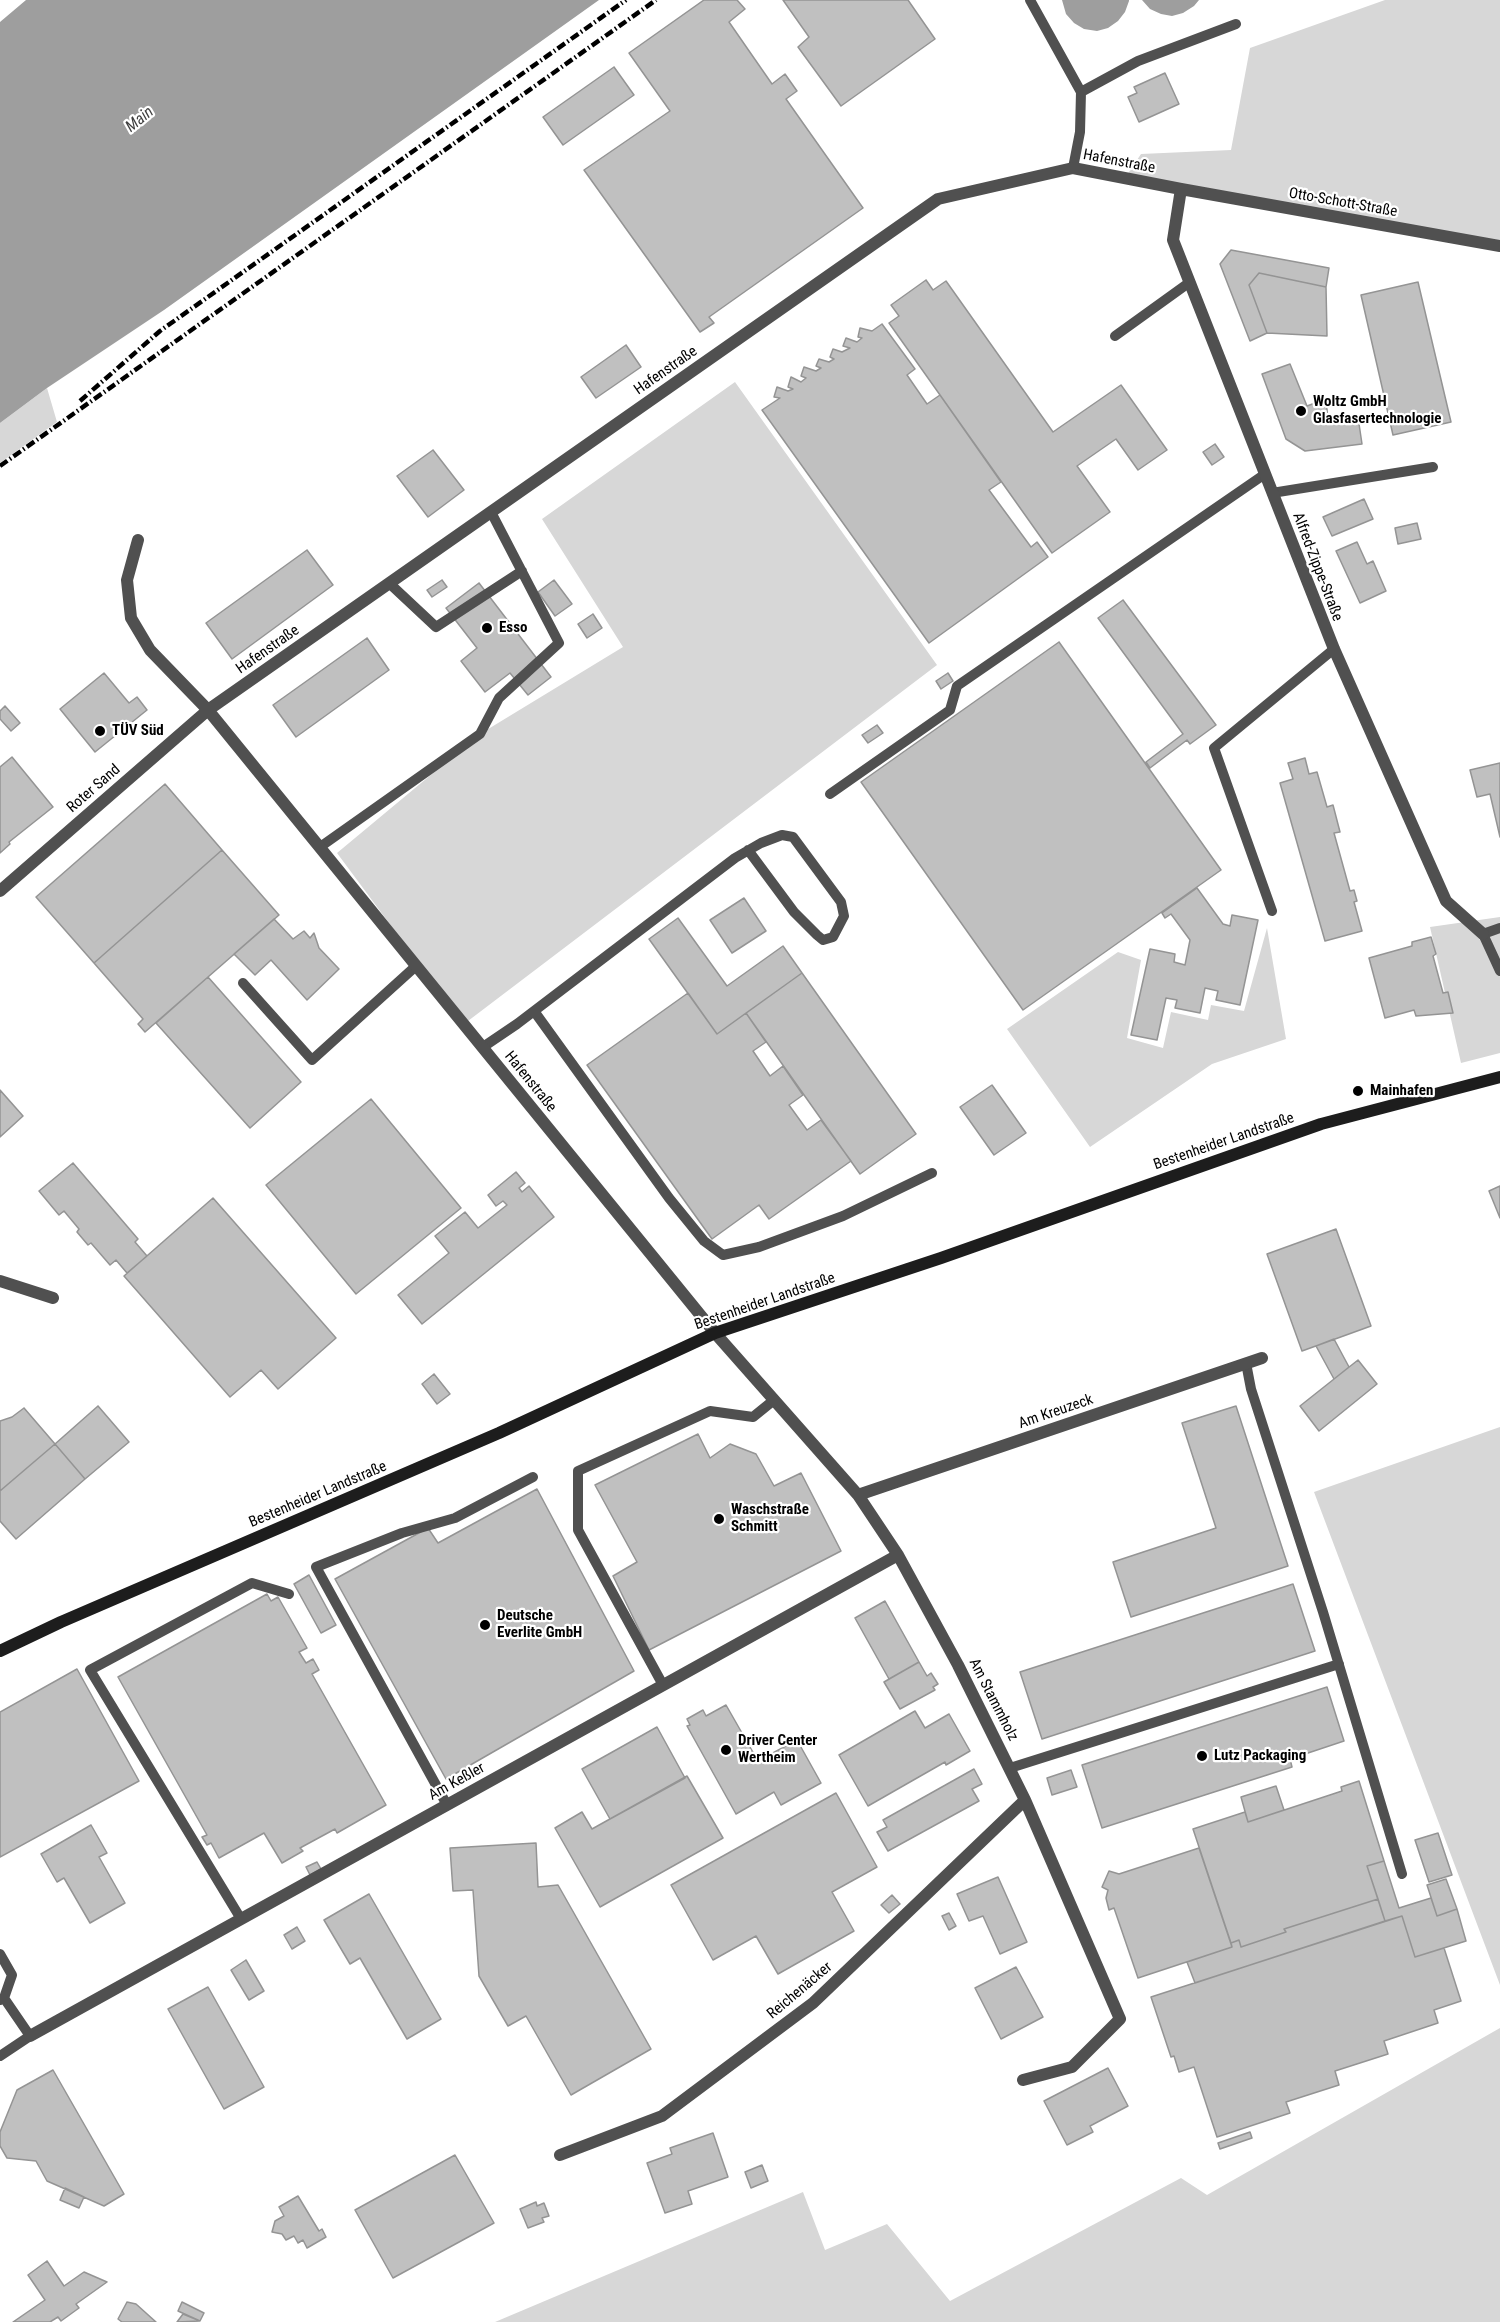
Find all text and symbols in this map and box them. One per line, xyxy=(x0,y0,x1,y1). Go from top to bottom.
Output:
water label: Main xyxy=(122,103,158,137)
street label: Hafenstraße xyxy=(1081,146,1157,178)
street label: Otto-Schott-Straße xyxy=(1287,185,1399,221)
street label: Hafenstraße xyxy=(631,343,701,399)
place label: Woltz GmbH Glasfasertechnologie xyxy=(1313,393,1441,428)
marker: Woltz GmbH Glasfasertechnologie xyxy=(1294,404,1308,418)
street label: Alfred-Zippe-Straße xyxy=(1288,510,1346,624)
place label: Esso xyxy=(499,619,527,637)
marker: Esso xyxy=(480,621,494,635)
street label: Hafenstraße xyxy=(233,622,303,678)
place label: TÜV Süd xyxy=(112,722,164,740)
marker: TÜV Süd xyxy=(93,724,107,738)
street label: Roter Sand xyxy=(64,761,124,817)
street label: Hafenstraße xyxy=(500,1048,560,1116)
place label: Mainhafen xyxy=(1370,1082,1433,1100)
marker: Mainhafen xyxy=(1351,1084,1365,1098)
street label: Bestenheider Landstraße xyxy=(1151,1109,1297,1175)
street label: Bestenheider Landstraße xyxy=(692,1269,838,1335)
street label: Am Kreuzeck xyxy=(1016,1391,1096,1433)
street label: Bestenheider Landstraße xyxy=(247,1458,389,1532)
place label: Waschstraße Schmitt xyxy=(731,1501,809,1536)
marker: Waschstraße Schmitt xyxy=(712,1512,726,1526)
place label: Deutsche Everlite GmbH xyxy=(497,1607,582,1642)
marker: Deutsche Everlite GmbH xyxy=(478,1618,492,1632)
street label: Am Stammholz xyxy=(965,1656,1021,1744)
place label: Driver Center Wertheim xyxy=(738,1732,817,1767)
marker: Driver Center Wertheim xyxy=(719,1743,733,1757)
place label: Lutz Packaging xyxy=(1214,1747,1306,1765)
marker: Lutz Packaging xyxy=(1195,1749,1209,1763)
street label: Am Keßler xyxy=(426,1759,488,1805)
street label: Reichenäcker xyxy=(764,1959,836,2023)

